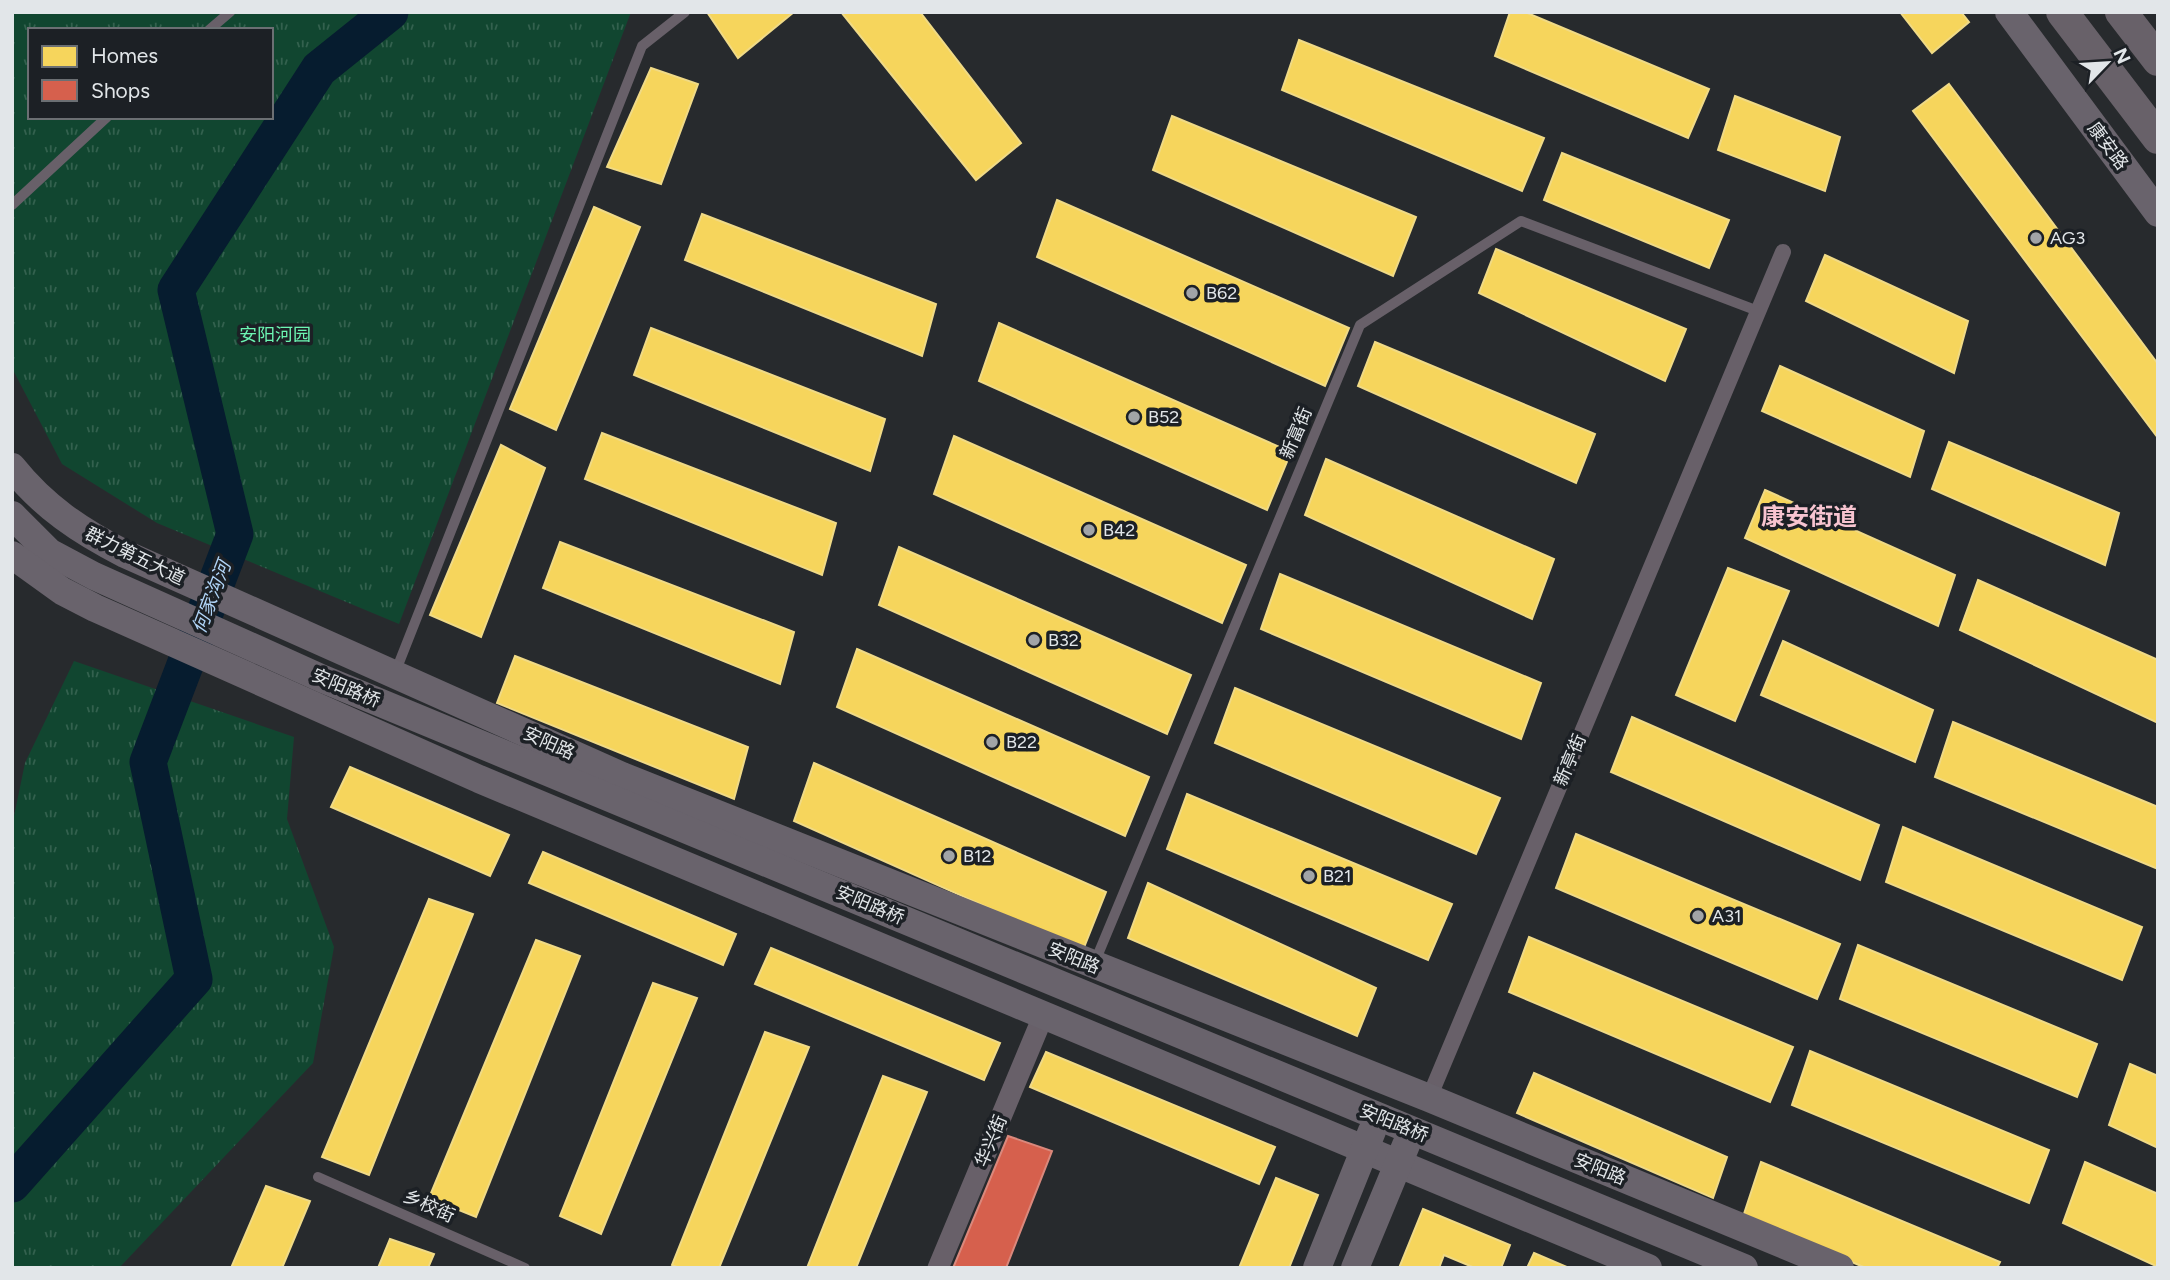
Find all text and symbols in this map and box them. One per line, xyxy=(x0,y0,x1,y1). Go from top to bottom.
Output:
legend xyxy=(28,28,273,119)
north arrow xyxy=(2072,28,2142,98)
text: Homes xyxy=(91,43,158,68)
text: N xyxy=(2108,45,2135,68)
text: Shops xyxy=(91,78,150,103)
street label: 康安路 xyxy=(2083,118,2133,174)
place label: AG3 xyxy=(2050,227,2085,249)
marker: AG3 xyxy=(2028,230,2044,246)
place label: B62 xyxy=(1206,282,1237,304)
marker: B62 xyxy=(1184,285,1200,301)
park label: 安阳河园 xyxy=(239,324,311,346)
street label: 新富街 xyxy=(1275,404,1317,462)
place label: B52 xyxy=(1148,406,1179,428)
marker: B52 xyxy=(1126,409,1142,425)
district label: 康安街道 xyxy=(1761,502,1857,531)
place label: B42 xyxy=(1103,519,1135,541)
street label: 群力第五大道 xyxy=(82,522,188,590)
marker: B42 xyxy=(1081,522,1097,538)
water label: 何家沟河 xyxy=(187,554,237,637)
place label: B32 xyxy=(1048,629,1079,651)
marker: B32 xyxy=(1026,632,1042,648)
street label: 安阳路桥 xyxy=(309,664,383,712)
street label: 安阳路 xyxy=(520,722,578,764)
place label: B22 xyxy=(1006,731,1037,753)
street label: 新亭街 xyxy=(1549,731,1591,789)
marker: B22 xyxy=(984,734,1000,750)
place label: B12 xyxy=(963,845,992,867)
marker: B12 xyxy=(941,848,957,864)
place label: B21 xyxy=(1323,865,1352,887)
marker: B21 xyxy=(1301,868,1317,884)
street label: 安阳路桥 xyxy=(833,881,907,929)
place label: A31 xyxy=(1712,905,1741,927)
marker: A31 xyxy=(1690,908,1706,924)
street label: 安阳路 xyxy=(1045,938,1103,978)
street label: 安阳路桥 xyxy=(1357,1099,1431,1147)
street label: 华兴街 xyxy=(970,1112,1012,1170)
street label: 安阳路 xyxy=(1571,1149,1629,1189)
street label: 乡校街 xyxy=(400,1185,458,1227)

